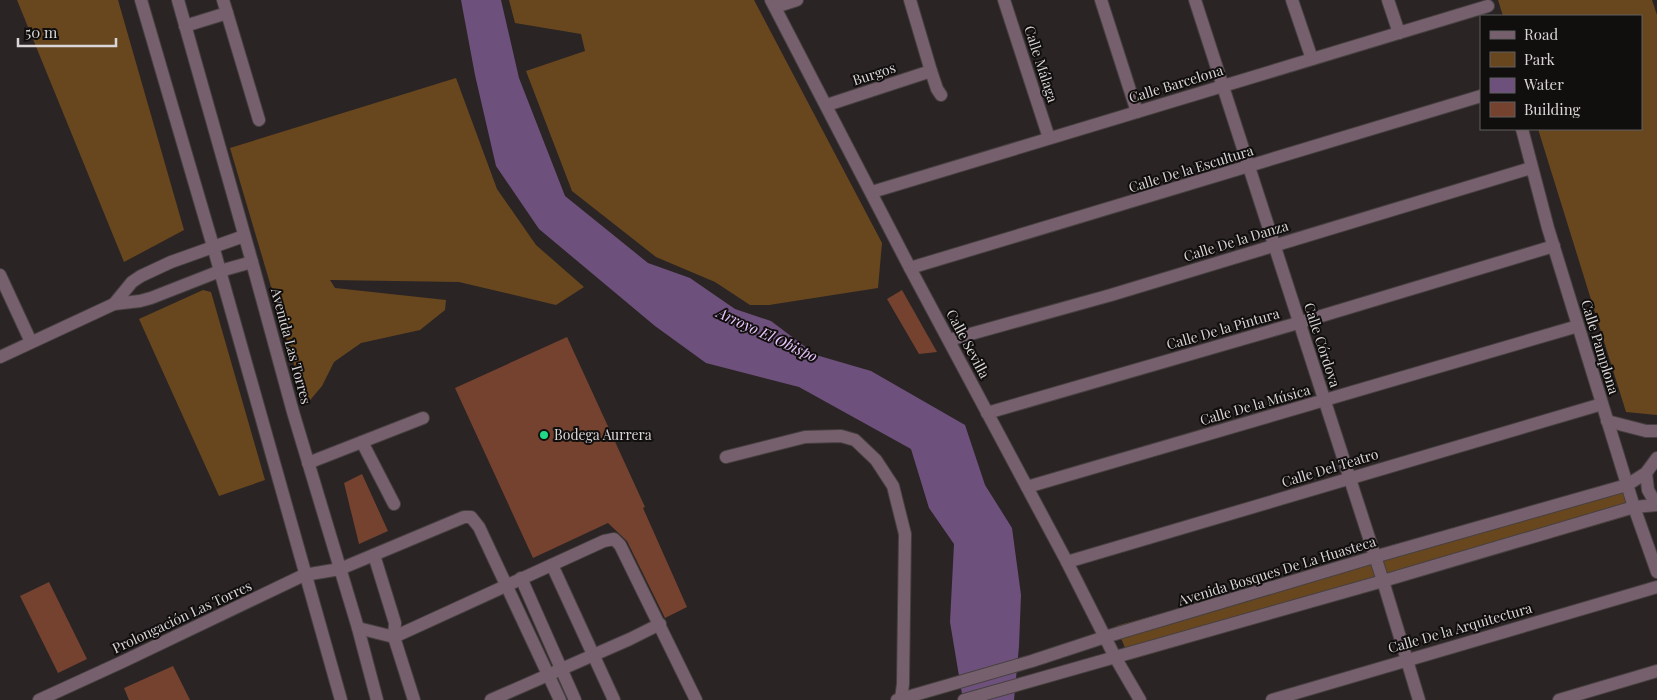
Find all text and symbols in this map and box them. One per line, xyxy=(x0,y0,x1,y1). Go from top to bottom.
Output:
scale bar xyxy=(18,15,115,47)
legend xyxy=(1480,15,1642,130)
text: 50 m xyxy=(25,22,58,42)
street label: Calle Málaga xyxy=(1020,23,1063,105)
text: Road xyxy=(1524,24,1558,44)
text: Park xyxy=(1524,49,1556,69)
street label: Burgos xyxy=(850,58,898,89)
street label: Calle Barcelona xyxy=(1126,60,1225,107)
text: Water xyxy=(1523,74,1564,94)
text: Building xyxy=(1524,99,1581,119)
street label: Calle De la Escultura xyxy=(1126,140,1256,197)
street label: Calle De la Danza xyxy=(1181,216,1291,265)
street label: Avenida Las Torres xyxy=(267,285,316,406)
street label: Calle Pamplona xyxy=(1577,297,1624,396)
street label: Calle Córdova xyxy=(1300,300,1345,390)
water label: Arroyo El Obispo xyxy=(712,301,821,366)
street label: Calle De la Pintura xyxy=(1164,303,1282,354)
street label: Calle Sevilla xyxy=(942,306,995,382)
street label: Calle De la Música xyxy=(1197,380,1312,429)
place label: Bodega Aurrera xyxy=(554,425,652,444)
marker: Bodega Aurrera xyxy=(538,429,550,441)
street label: Calle Del Teatro xyxy=(1279,444,1381,491)
street label: Avenida Bosques De La Huasteca xyxy=(1175,531,1378,610)
street label: Prolongación Las Torres xyxy=(109,576,255,657)
street label: Calle De la Arquitectura xyxy=(1386,598,1534,657)

